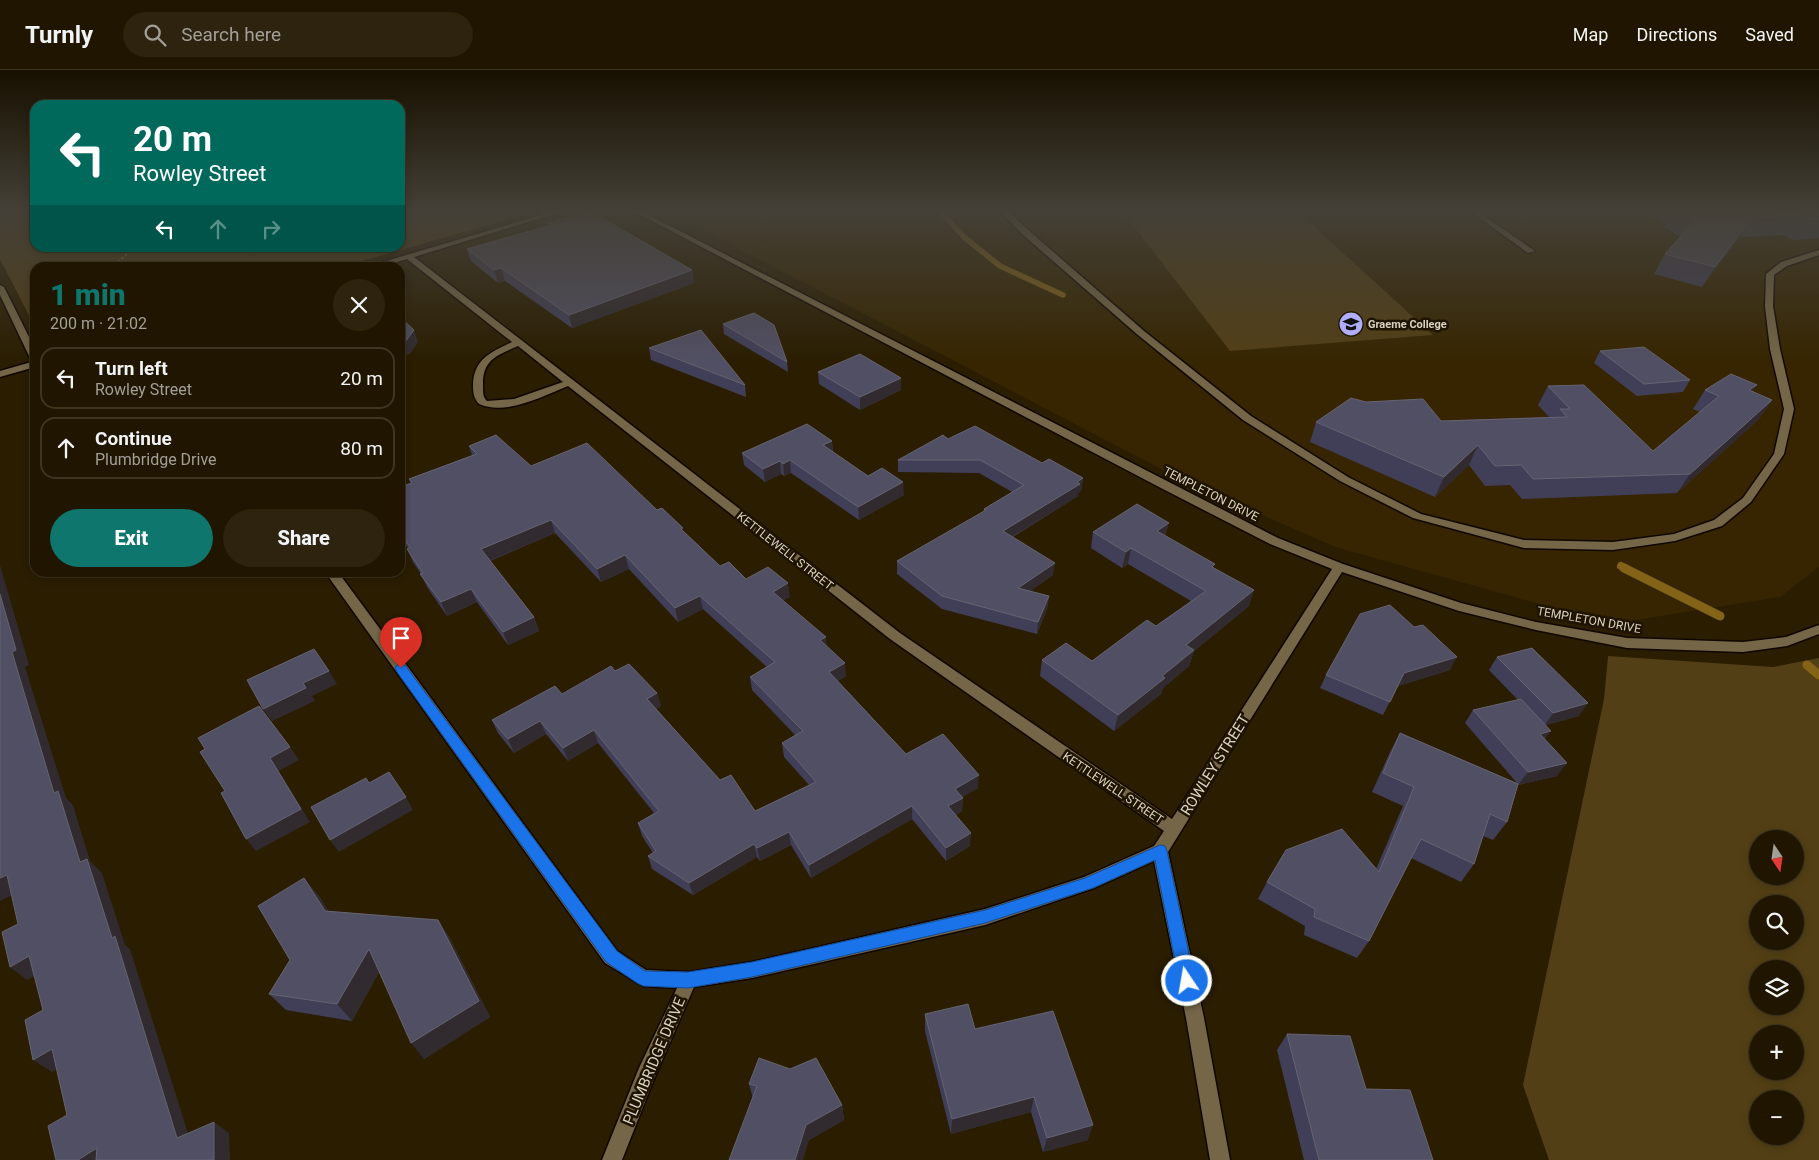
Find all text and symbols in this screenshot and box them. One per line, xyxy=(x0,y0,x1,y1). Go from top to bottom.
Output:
search box xyxy=(123,12,473,57)
text: Turnly xyxy=(25,21,93,49)
icon: search xyxy=(141,21,169,49)
text: Search here xyxy=(181,23,281,46)
text: Map xyxy=(1573,24,1608,45)
text: Directions xyxy=(1636,24,1717,45)
text: Saved xyxy=(1745,24,1794,45)
text: 20 m xyxy=(133,119,212,160)
icon: left xyxy=(50,120,115,185)
text: Rowley Street xyxy=(133,161,266,186)
icon: left xyxy=(151,215,179,243)
icon: ahead xyxy=(204,215,232,243)
icon: right xyxy=(257,215,285,243)
text: 1 min xyxy=(50,277,126,312)
button: close xyxy=(333,279,385,331)
school or university icon: Graeme College xyxy=(1338,311,1364,337)
text: 200 m · 21:02 xyxy=(50,314,147,333)
place label: Graeme College xyxy=(1368,318,1447,331)
text: Turn left xyxy=(95,357,168,380)
icon: left xyxy=(52,364,80,392)
text: 20 m xyxy=(340,367,383,390)
text: Rowley Street xyxy=(95,380,192,399)
text: Continue xyxy=(95,427,172,450)
icon: ahead xyxy=(52,434,80,462)
text: 80 m xyxy=(340,437,383,460)
text: Plumbridge Drive xyxy=(95,450,217,469)
street label: TEMPLETON DRIVE xyxy=(1161,464,1261,524)
button: Exit xyxy=(50,509,213,567)
button: Share xyxy=(223,509,385,567)
street label: KETTLEWELL STREET xyxy=(734,509,836,593)
street label: TEMPLETON DRIVE xyxy=(1536,604,1642,636)
pin xyxy=(380,617,422,668)
icon: arrive xyxy=(387,624,415,652)
street label: ROWLEY STREET xyxy=(1177,711,1253,819)
street label: KETTLEWELL STREET xyxy=(1060,749,1166,827)
north arrow xyxy=(1749,830,1804,885)
map controls xyxy=(1749,830,1804,1145)
button: search xyxy=(1749,895,1804,950)
position arrow xyxy=(1160,954,1212,1006)
button: layers xyxy=(1749,960,1804,1015)
street label: PLUMBRIDGE DRIVE xyxy=(619,994,689,1127)
button: + xyxy=(1749,1025,1804,1080)
button: − xyxy=(1749,1090,1804,1145)

